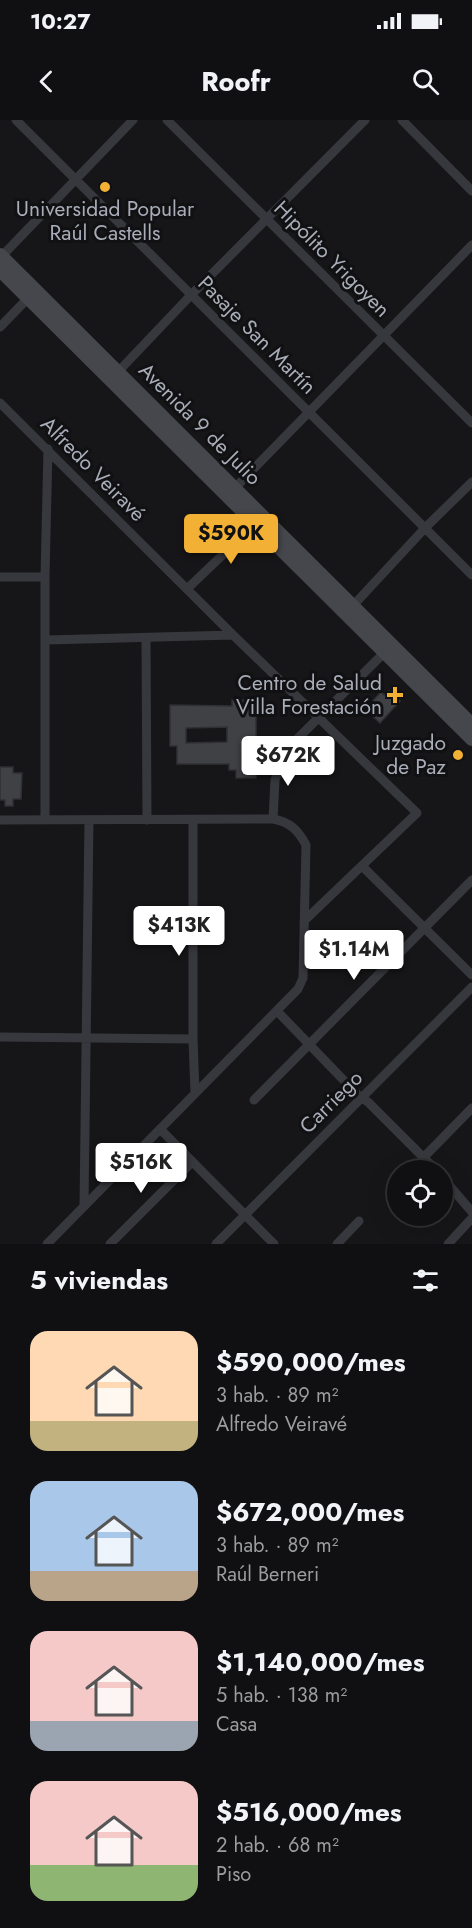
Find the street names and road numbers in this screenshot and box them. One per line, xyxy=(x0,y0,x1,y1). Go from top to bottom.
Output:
street label: Hipólito Yrigoyen xyxy=(267,194,397,324)
street label: Pasaje San Martín xyxy=(191,269,323,401)
street label: Avenida 9 de Julio xyxy=(132,356,268,492)
street label: Alfredo Veiravé xyxy=(34,410,152,528)
street label: Carriego xyxy=(293,1064,369,1140)

